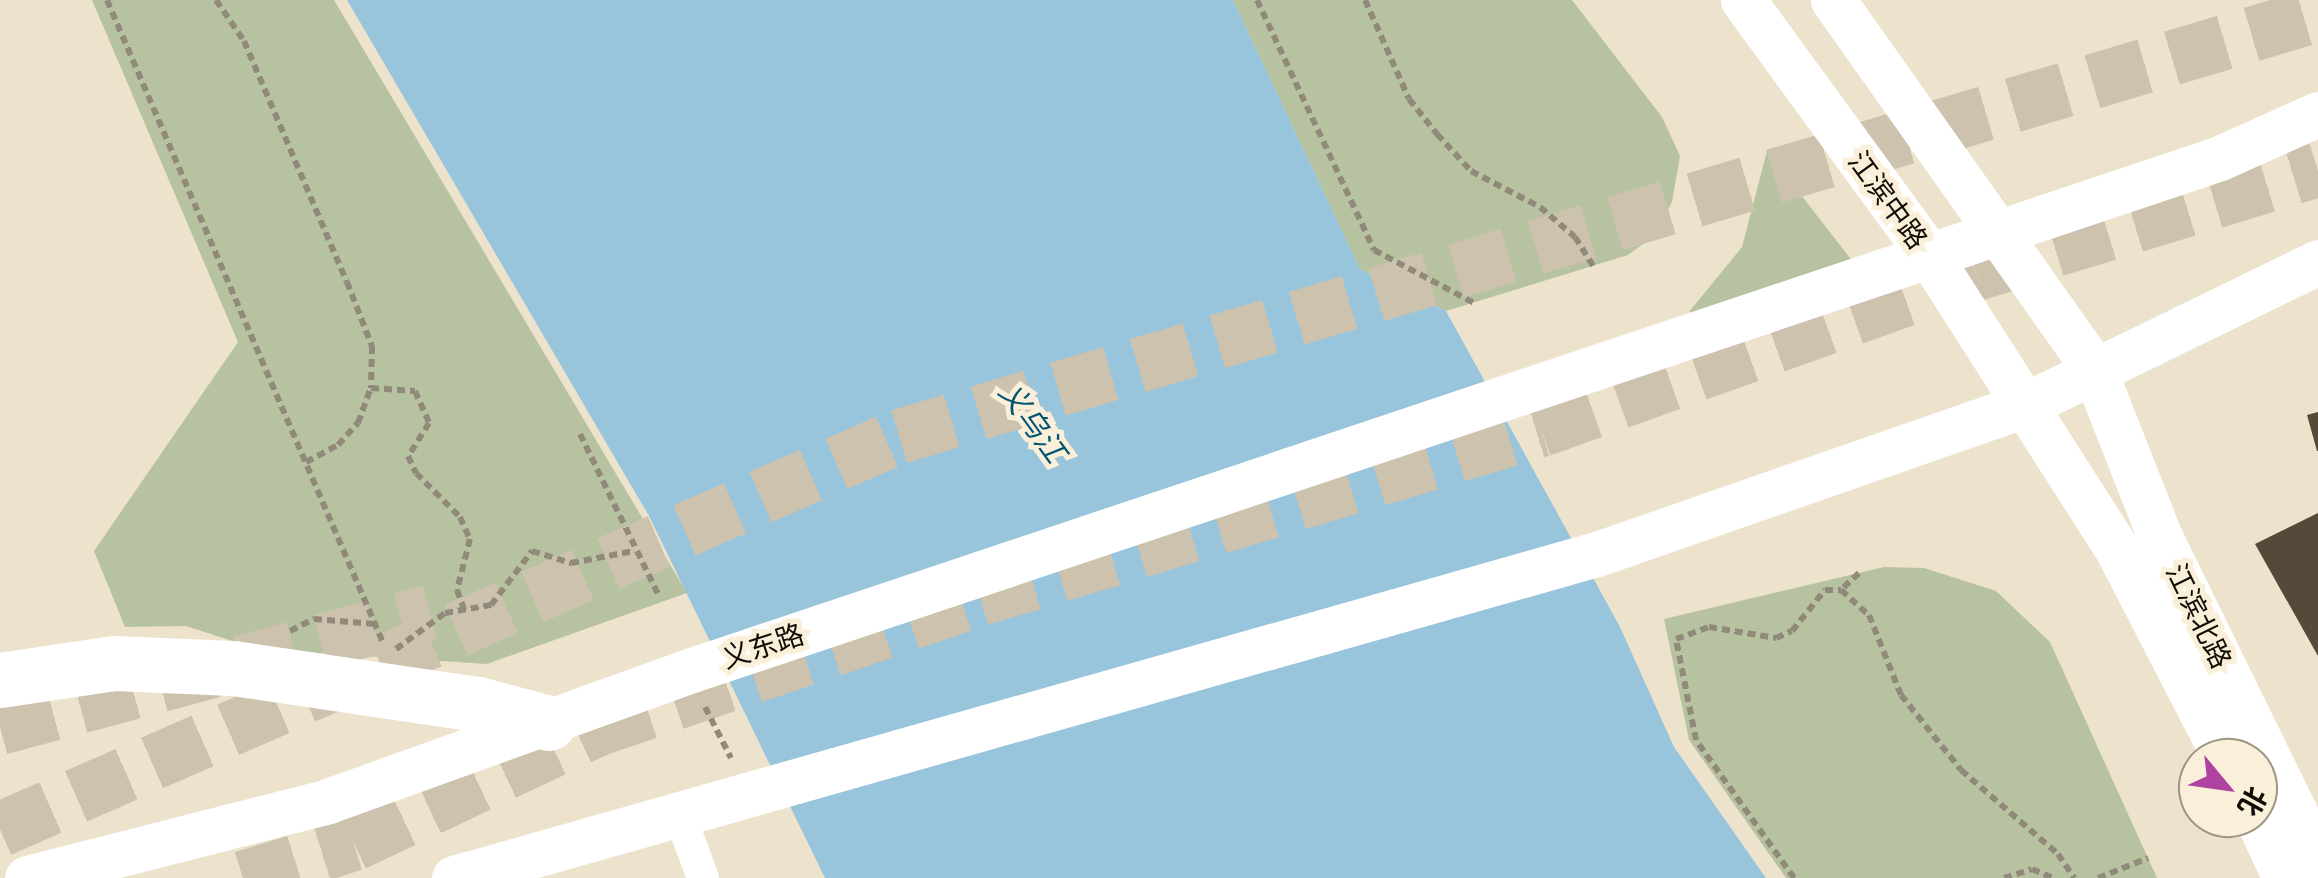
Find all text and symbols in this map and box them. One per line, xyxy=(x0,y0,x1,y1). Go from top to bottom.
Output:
street label: 江滨中路 xyxy=(1841,145,1935,255)
water label: 义乌江 xyxy=(992,375,1074,469)
street label: 江滨北路 xyxy=(2159,558,2239,674)
street label: 义东路 xyxy=(718,617,808,675)
north arrow xyxy=(2178,738,2278,838)
text: 北 xyxy=(2231,781,2274,822)

